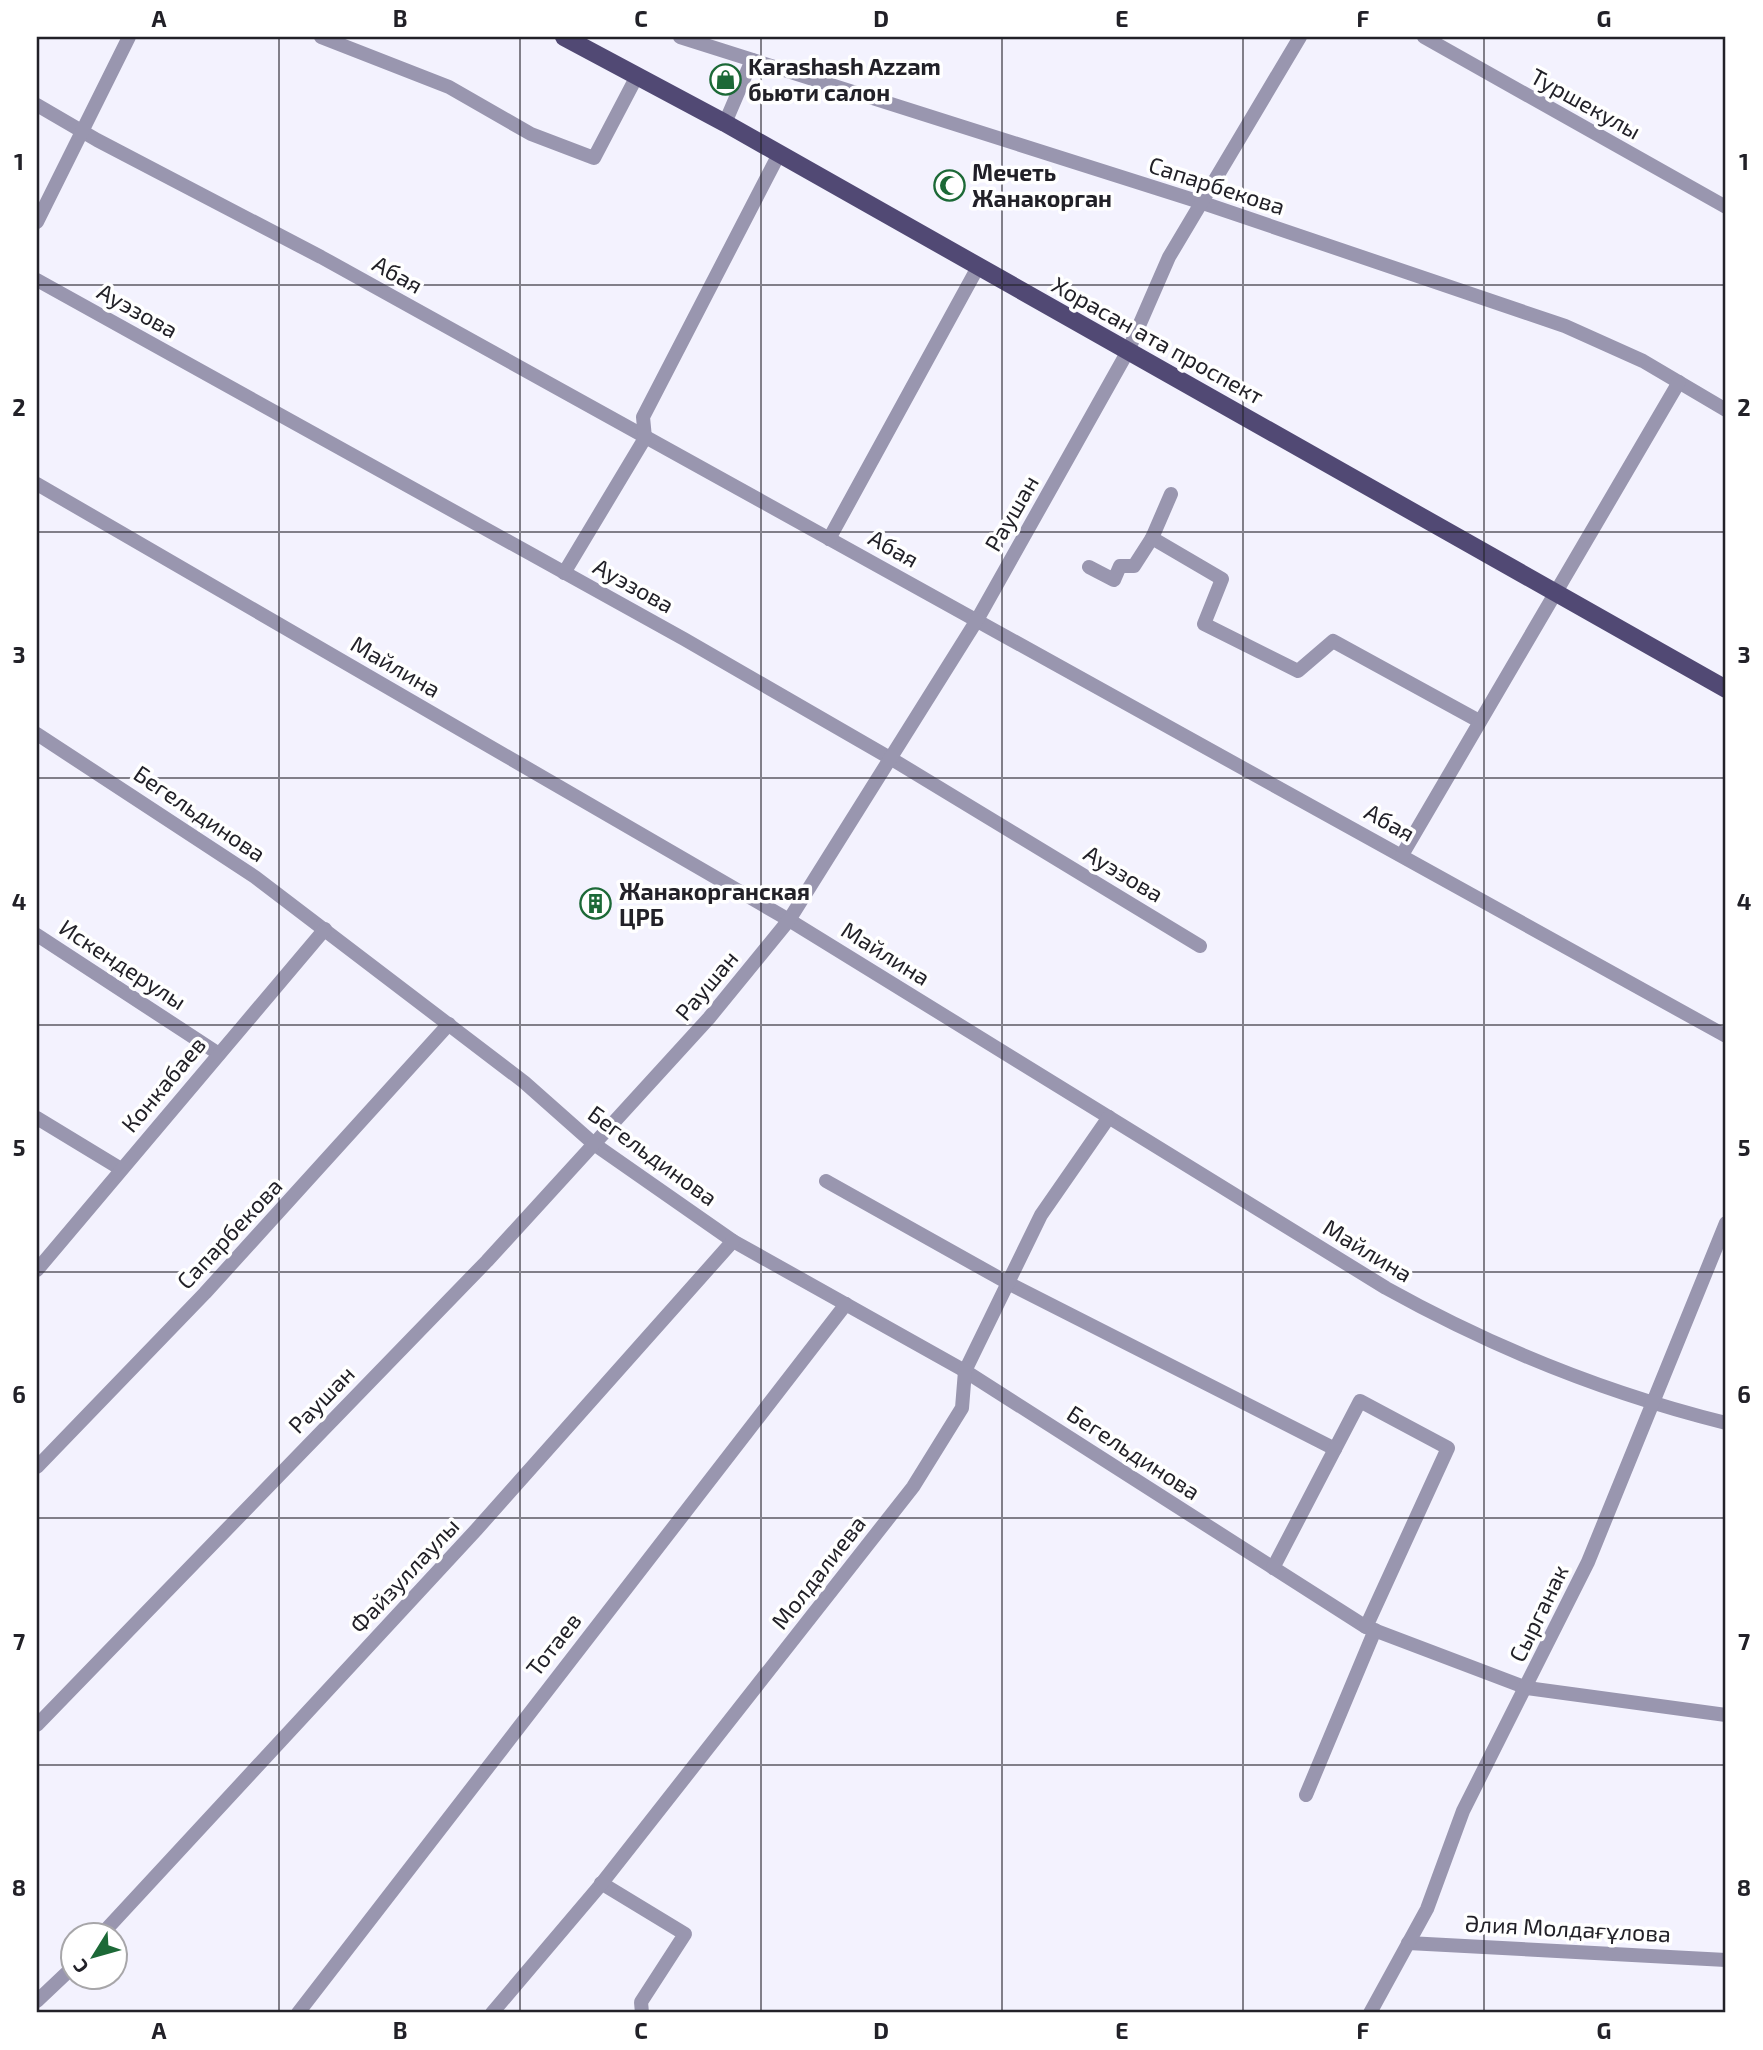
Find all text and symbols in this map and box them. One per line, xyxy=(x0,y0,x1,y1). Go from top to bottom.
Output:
text: A xyxy=(151,4,167,32)
text: B xyxy=(393,4,407,32)
text: C xyxy=(634,4,648,32)
text: D xyxy=(873,4,889,32)
text: E xyxy=(1115,4,1129,32)
text: F xyxy=(1357,4,1370,32)
text: G xyxy=(1597,4,1611,32)
place label: Karashash Azzam бьюти салон xyxy=(748,52,941,106)
street label: Туршекулы xyxy=(1526,61,1646,146)
shop icon: Karashash Azzam бьюти салон xyxy=(708,62,742,96)
text: 1 xyxy=(14,147,24,175)
text: 1 xyxy=(1739,147,1749,175)
street label: Сапарбекова xyxy=(1145,150,1289,220)
place label: Мечеть Жанакорган xyxy=(972,158,1112,212)
mosque icon: Мечеть Жанакорган xyxy=(932,168,966,202)
street label: Абая xyxy=(368,249,428,299)
street label: Хорасан ата проспект xyxy=(1047,270,1269,410)
street label: Ауэзова xyxy=(92,277,183,344)
text: 2 xyxy=(12,393,26,421)
text: 2 xyxy=(1737,393,1751,421)
street label: Раушан xyxy=(978,470,1045,556)
street label: Абая xyxy=(864,523,924,573)
street label: Ауэзова xyxy=(588,552,679,619)
street label: Майлина xyxy=(346,629,446,703)
text: 3 xyxy=(12,640,26,668)
text: 3 xyxy=(1737,640,1751,668)
street label: Бегельдинова xyxy=(129,759,271,867)
street label: Абая xyxy=(1360,797,1420,847)
street label: Ауэзова xyxy=(1079,838,1169,908)
place label: Жанакорганская ЦРБ xyxy=(619,877,810,931)
text: 4 xyxy=(12,887,26,915)
building icon: Жанакорганская ЦРБ xyxy=(579,887,613,921)
text: 4 xyxy=(1737,887,1751,915)
street label: Искендерулы xyxy=(54,913,192,1016)
street label: Майлина xyxy=(837,915,935,991)
street label: Раушан xyxy=(669,944,744,1026)
street label: Конкабаев xyxy=(115,1030,211,1138)
street label: Бегельдинова xyxy=(583,1099,723,1211)
text: 5 xyxy=(13,1133,25,1161)
text: 5 xyxy=(1738,1133,1750,1161)
street label: Сапарбекова xyxy=(170,1172,288,1294)
street label: Майлина xyxy=(1318,1213,1418,1287)
street label: Раушан xyxy=(282,1359,361,1439)
text: 6 xyxy=(12,1380,26,1408)
text: 6 xyxy=(1737,1380,1751,1408)
street label: Бегельдинова xyxy=(1062,1399,1206,1505)
street label: Молдалиева xyxy=(765,1510,871,1634)
street label: Файзуллаулы xyxy=(344,1512,465,1639)
street label: Сырганак xyxy=(1502,1560,1574,1666)
street label: Тотаев xyxy=(520,1607,586,1681)
text: 7 xyxy=(13,1627,25,1655)
text: 7 xyxy=(1738,1627,1750,1655)
text: 8 xyxy=(12,1873,26,1901)
text: 8 xyxy=(1737,1873,1751,1901)
street label: Әлия Молдағұлова xyxy=(1464,1909,1672,1947)
north arrow xyxy=(60,1920,130,1990)
text: С xyxy=(67,1955,93,1978)
text: A xyxy=(151,2016,167,2044)
text: B xyxy=(393,2016,407,2044)
text: C xyxy=(634,2016,648,2044)
text: D xyxy=(873,2016,889,2044)
text: E xyxy=(1115,2016,1129,2044)
text: F xyxy=(1357,2016,1370,2044)
text: G xyxy=(1597,2016,1611,2044)

